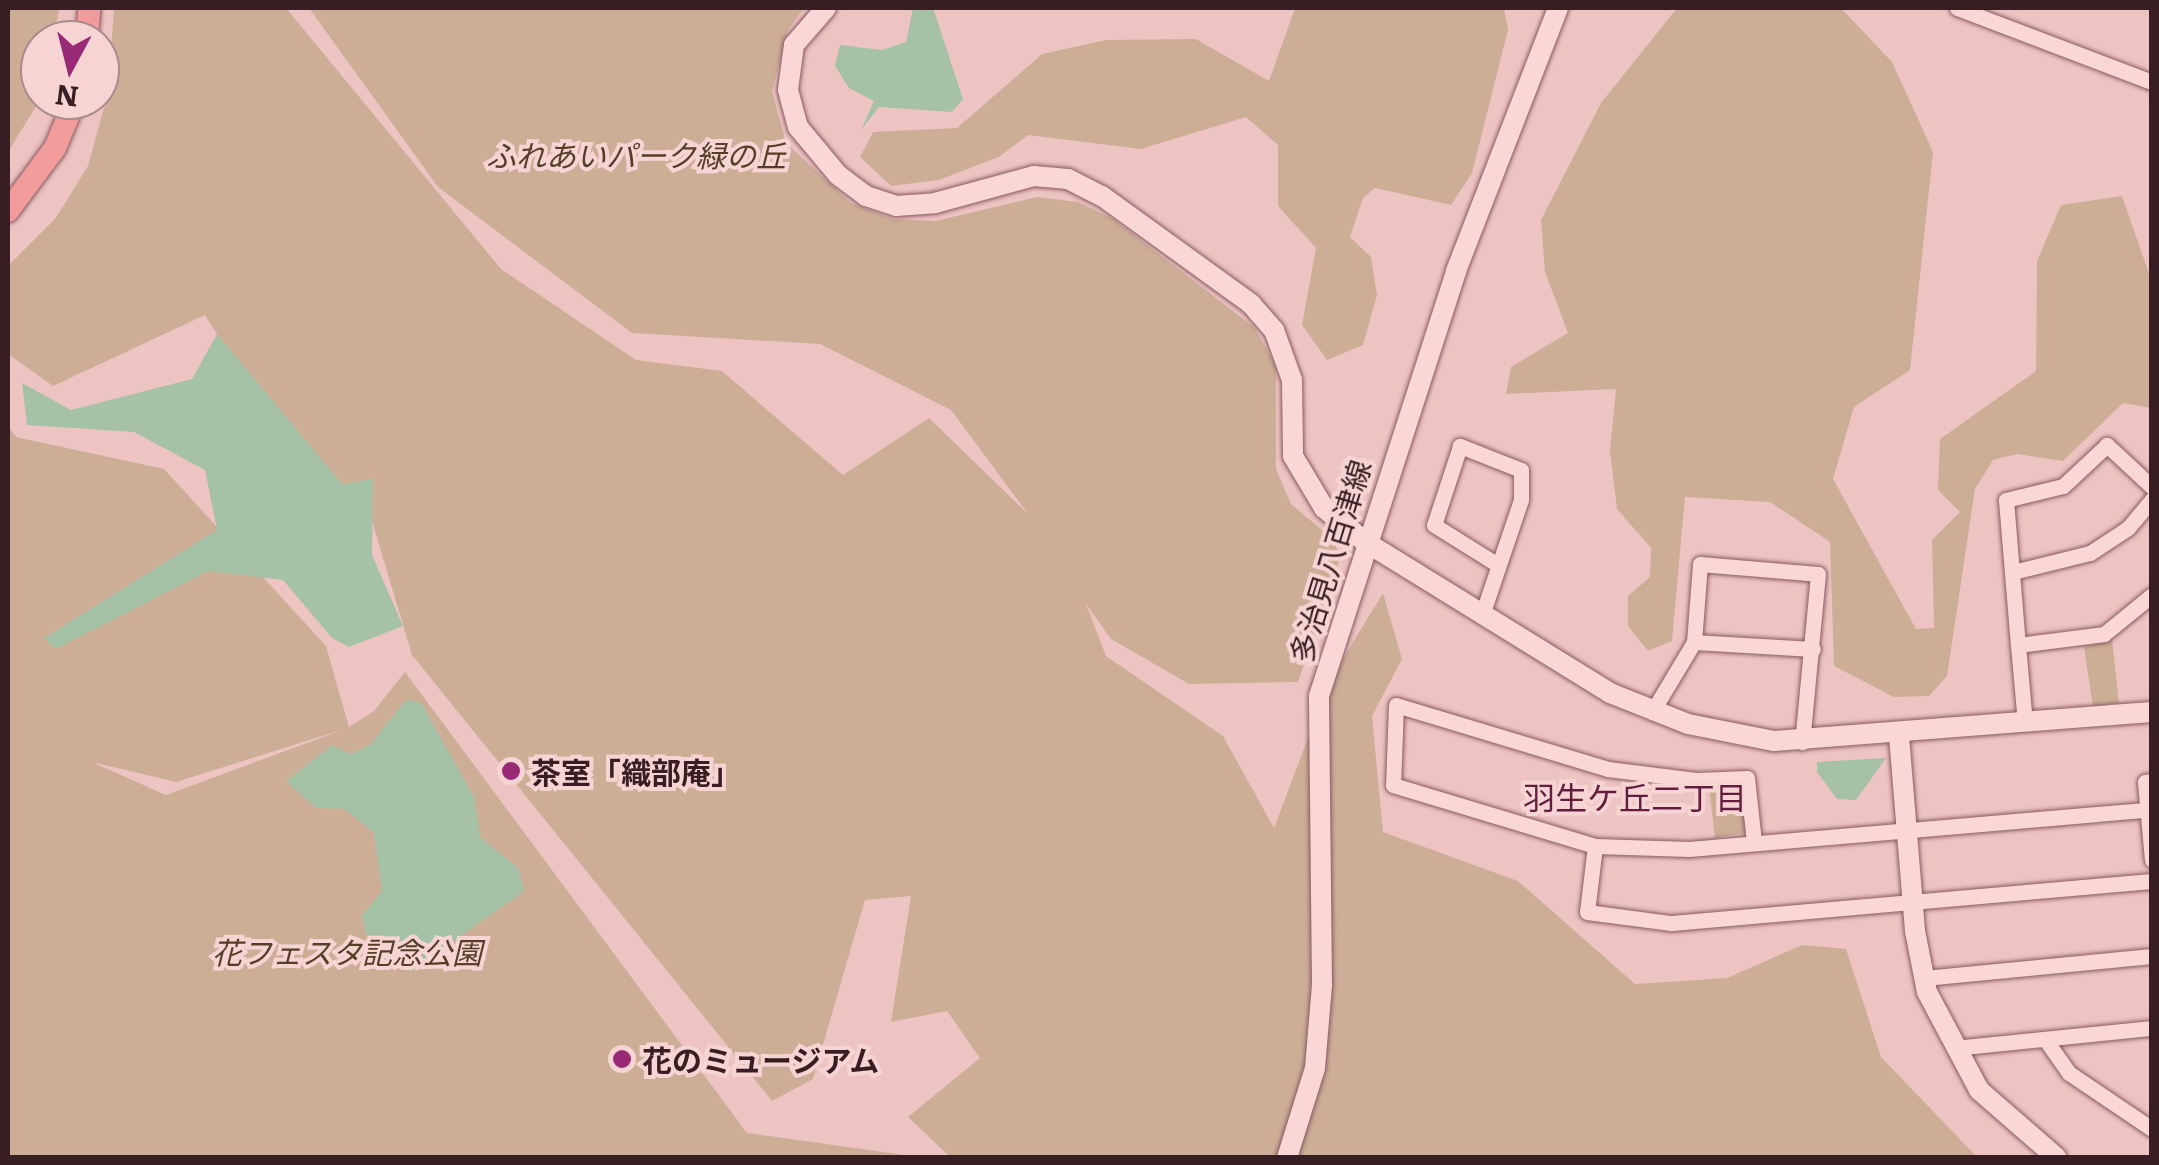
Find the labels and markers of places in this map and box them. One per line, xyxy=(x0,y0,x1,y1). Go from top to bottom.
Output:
place label: 茶室「織部庵」 xyxy=(531,753,741,789)
marker: 茶室「織部庵」 xyxy=(500,760,522,782)
place label: 花のミュージアム xyxy=(642,1041,882,1077)
marker: 花のミュージアム xyxy=(611,1048,633,1070)

